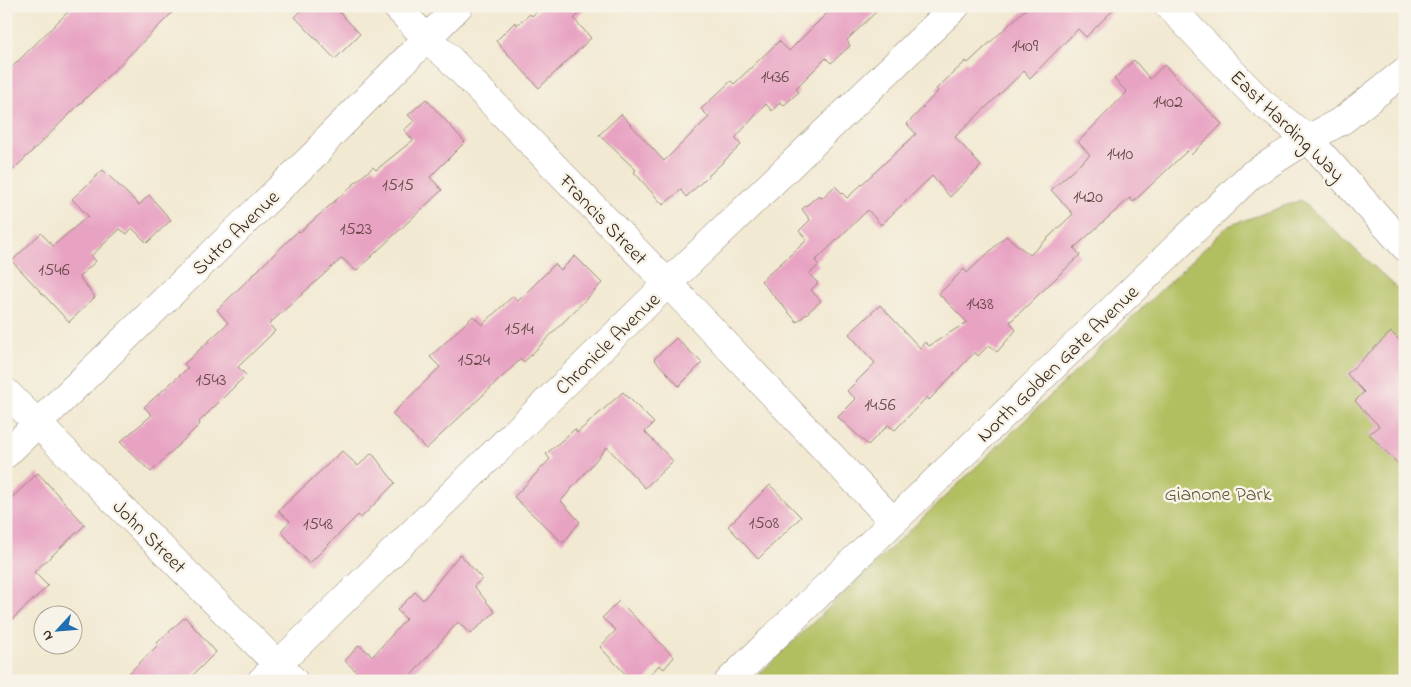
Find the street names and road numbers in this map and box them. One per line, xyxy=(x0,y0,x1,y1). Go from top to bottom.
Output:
street label: East Harding Way xyxy=(1222,64,1350,190)
street label: Francis Street xyxy=(551,168,653,273)
street label: Sutro Avenue xyxy=(186,184,287,283)
street label: North Golden Gate Avenue xyxy=(971,279,1146,450)
street label: Chronicle Avenue xyxy=(550,287,668,403)
street label: John Street xyxy=(105,494,192,582)

